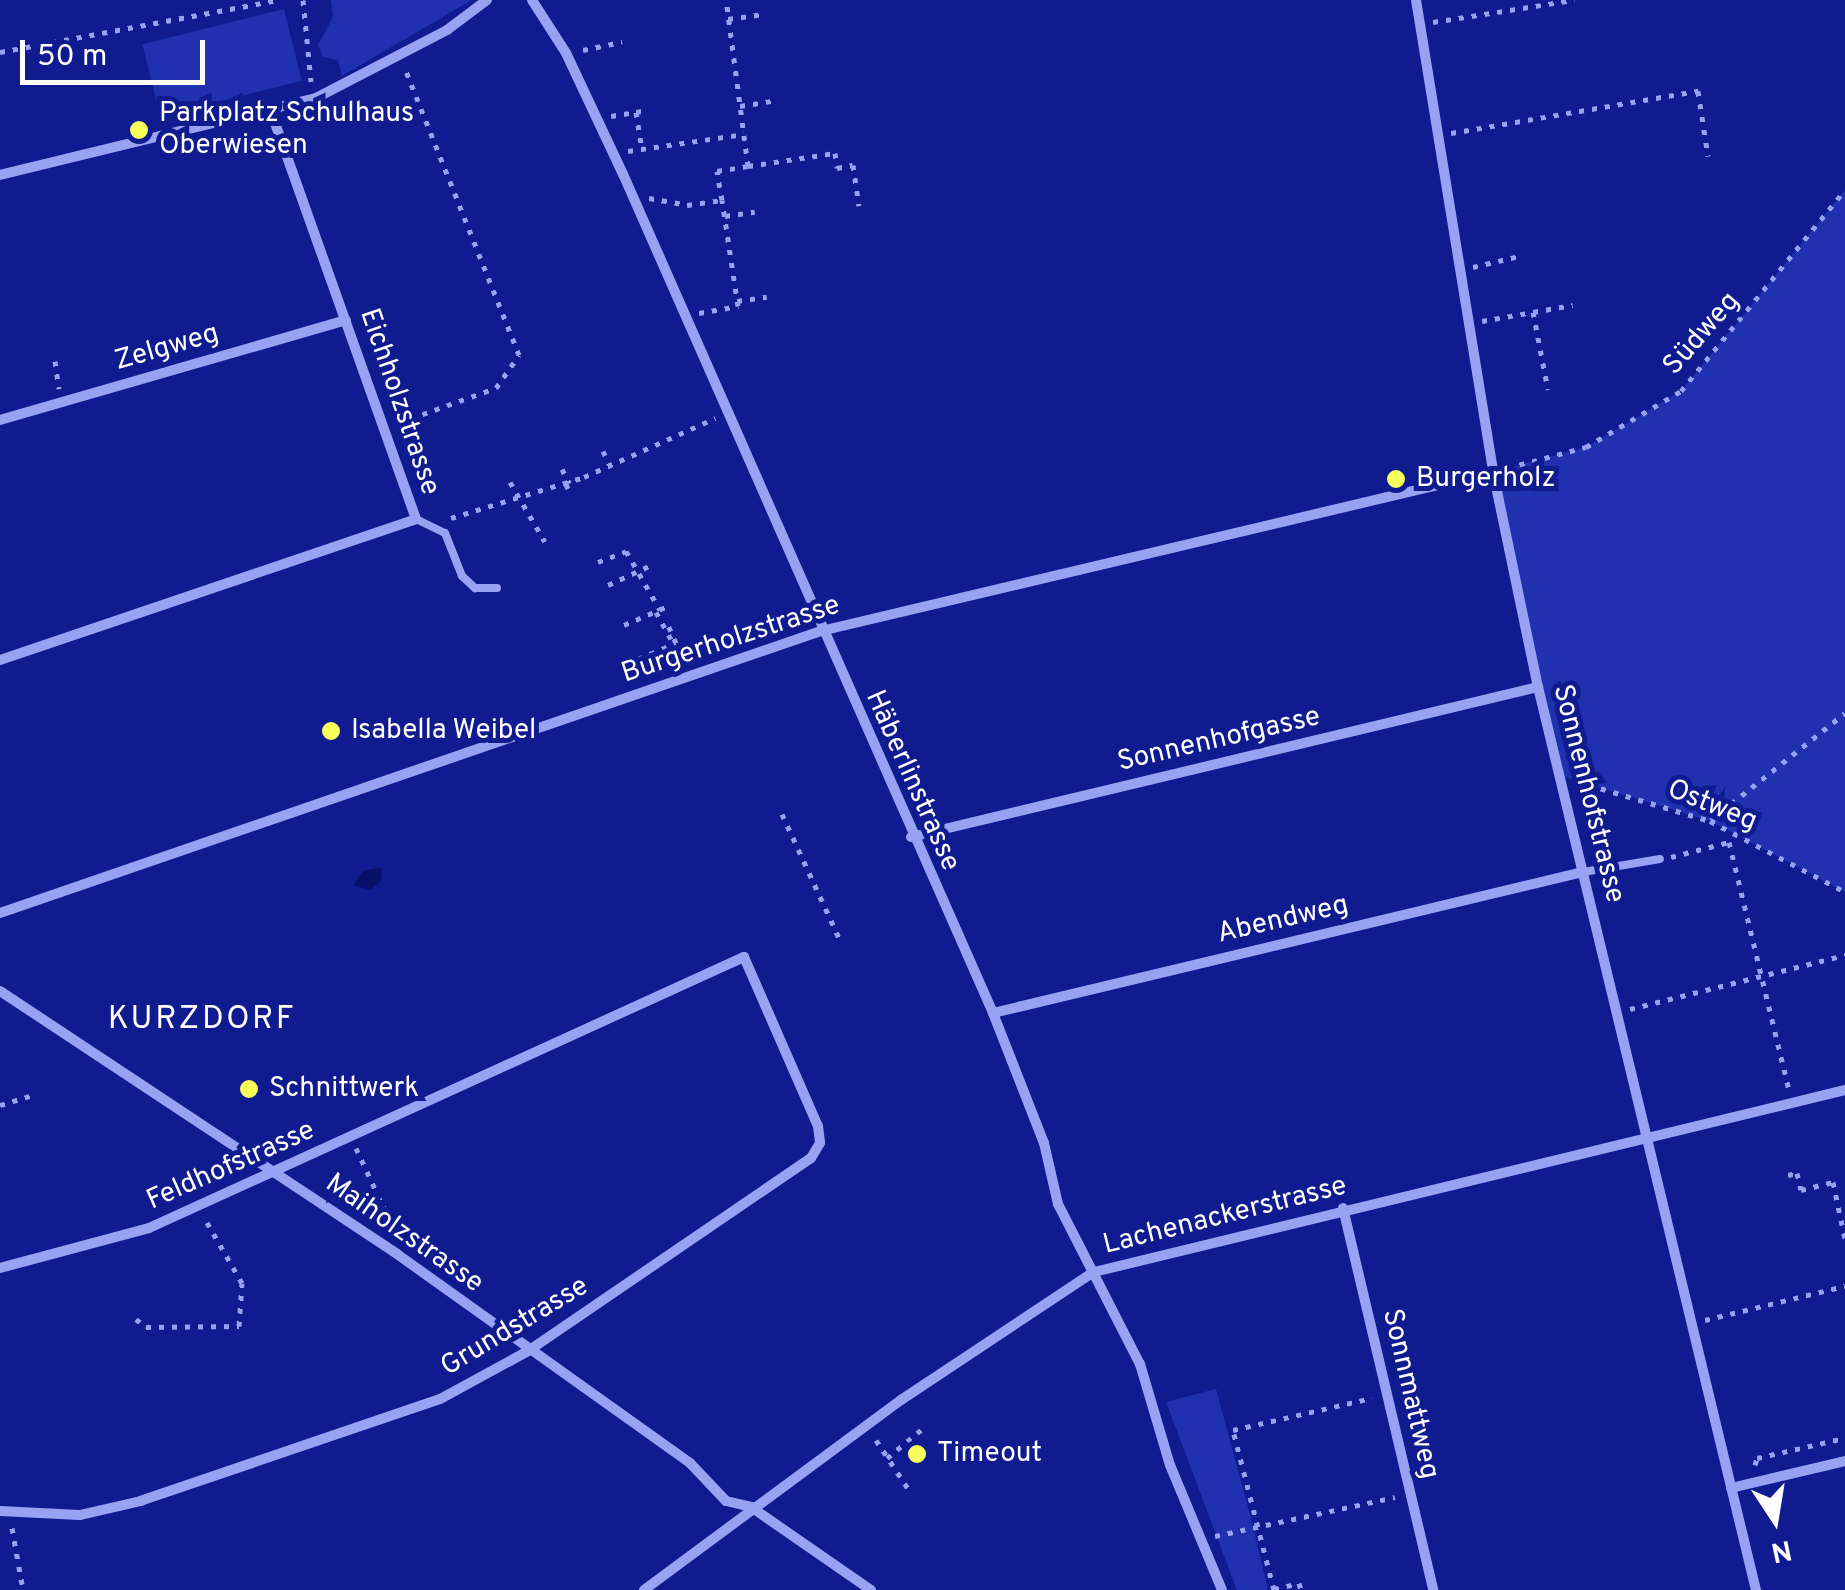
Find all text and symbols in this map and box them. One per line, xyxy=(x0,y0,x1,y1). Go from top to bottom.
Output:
scale bar xyxy=(25,20,210,82)
text: 50 m xyxy=(37,39,107,76)
place label: Parkplatz Schulhaus Oberwiesen xyxy=(159,97,414,163)
marker: Parkplatz Schulhaus Oberwiesen xyxy=(128,119,150,141)
street label: Südweg xyxy=(1657,285,1747,383)
street label: Eichholzstrasse xyxy=(351,304,447,500)
street label: Zelgweg xyxy=(111,317,223,379)
place label: Burgerholz xyxy=(1416,462,1556,496)
marker: Burgerholz xyxy=(1385,468,1407,490)
street label: Burgerholzstrasse xyxy=(618,589,844,691)
street label: Sonnenhofstrasse xyxy=(1545,681,1631,907)
street label: Häberlinstrasse xyxy=(857,685,967,877)
street label: Sonnenhofgasse xyxy=(1114,700,1324,780)
place label: Isabella Weibel xyxy=(351,714,537,748)
marker: Isabella Weibel xyxy=(320,720,342,742)
street label: Ostweg xyxy=(1662,773,1762,839)
street label: Abendweg xyxy=(1214,889,1352,951)
district label: KURZDORF xyxy=(108,1001,296,1039)
place label: Schnittwerk xyxy=(269,1072,419,1106)
marker: Schnittwerk xyxy=(238,1078,260,1100)
street label: Feldhofstrasse xyxy=(142,1114,320,1218)
street label: Maiholzstrasse xyxy=(319,1167,489,1301)
street label: Lachenackerstrasse xyxy=(1100,1169,1350,1263)
street label: Grundstrasse xyxy=(435,1270,595,1384)
street label: Sonnmattweg xyxy=(1374,1306,1446,1482)
place label: Timeout xyxy=(937,1437,1042,1471)
marker: Timeout xyxy=(906,1443,928,1465)
north arrow xyxy=(1725,1470,1825,1570)
text: N xyxy=(1768,1530,1795,1569)

